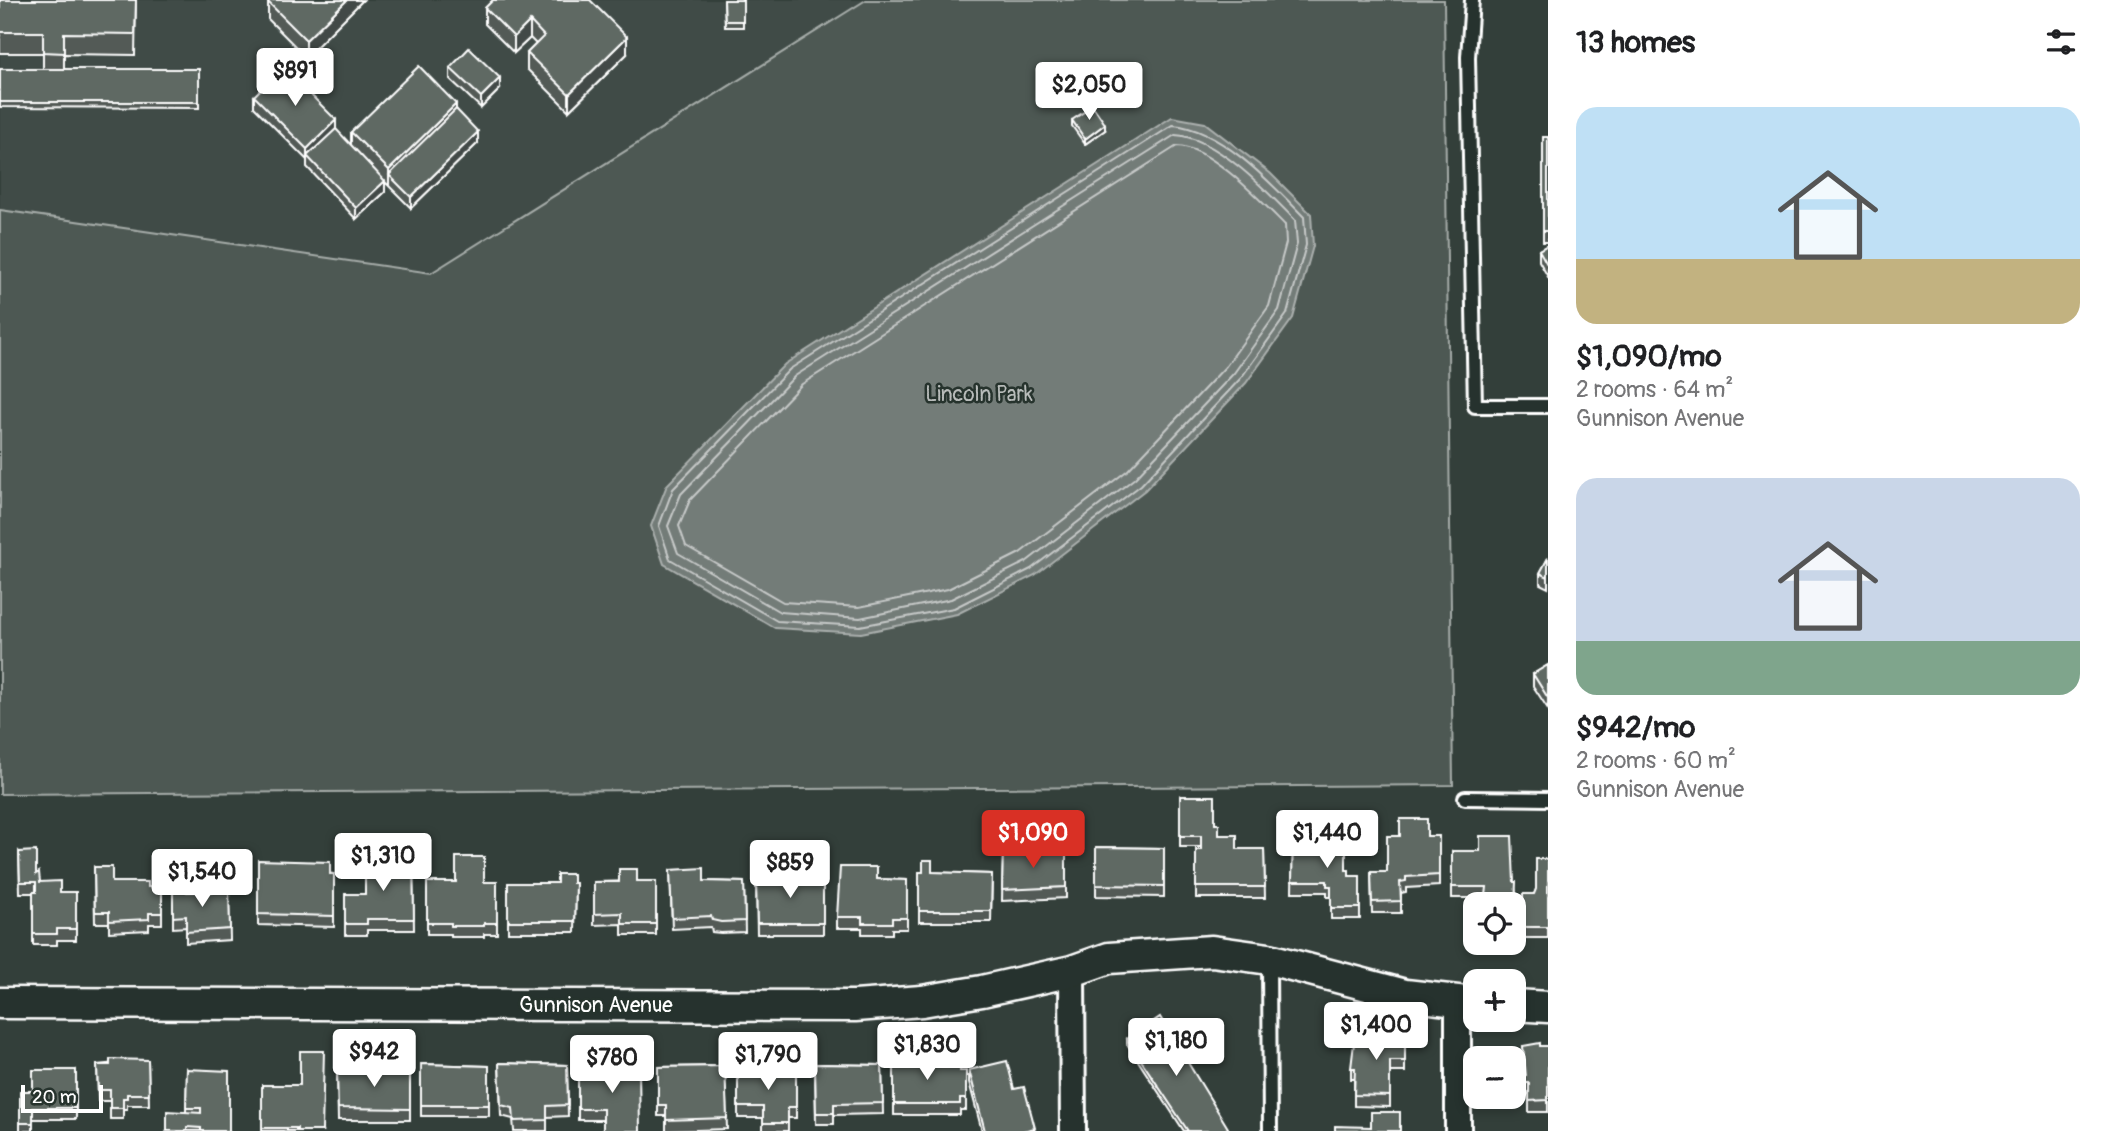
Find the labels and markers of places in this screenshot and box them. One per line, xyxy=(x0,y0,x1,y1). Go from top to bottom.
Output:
pin: $891 xyxy=(254,48,336,108)
pin: $2,050 xyxy=(1032,62,1146,122)
pin: $1,090 xyxy=(976,810,1090,870)
pin: $1,440 xyxy=(1270,810,1384,870)
pin: $1,310 xyxy=(326,834,440,893)
pin: $859 xyxy=(749,841,831,900)
pin: $1,540 xyxy=(145,850,259,909)
pin: $1,400 xyxy=(1319,1002,1433,1062)
pin: $1,180 xyxy=(1119,1018,1233,1078)
pin: $1,830 xyxy=(870,1023,984,1082)
pin: $942 xyxy=(333,1030,415,1089)
pin: $1,790 xyxy=(711,1032,825,1092)
pin: $780 xyxy=(571,1036,653,1095)

